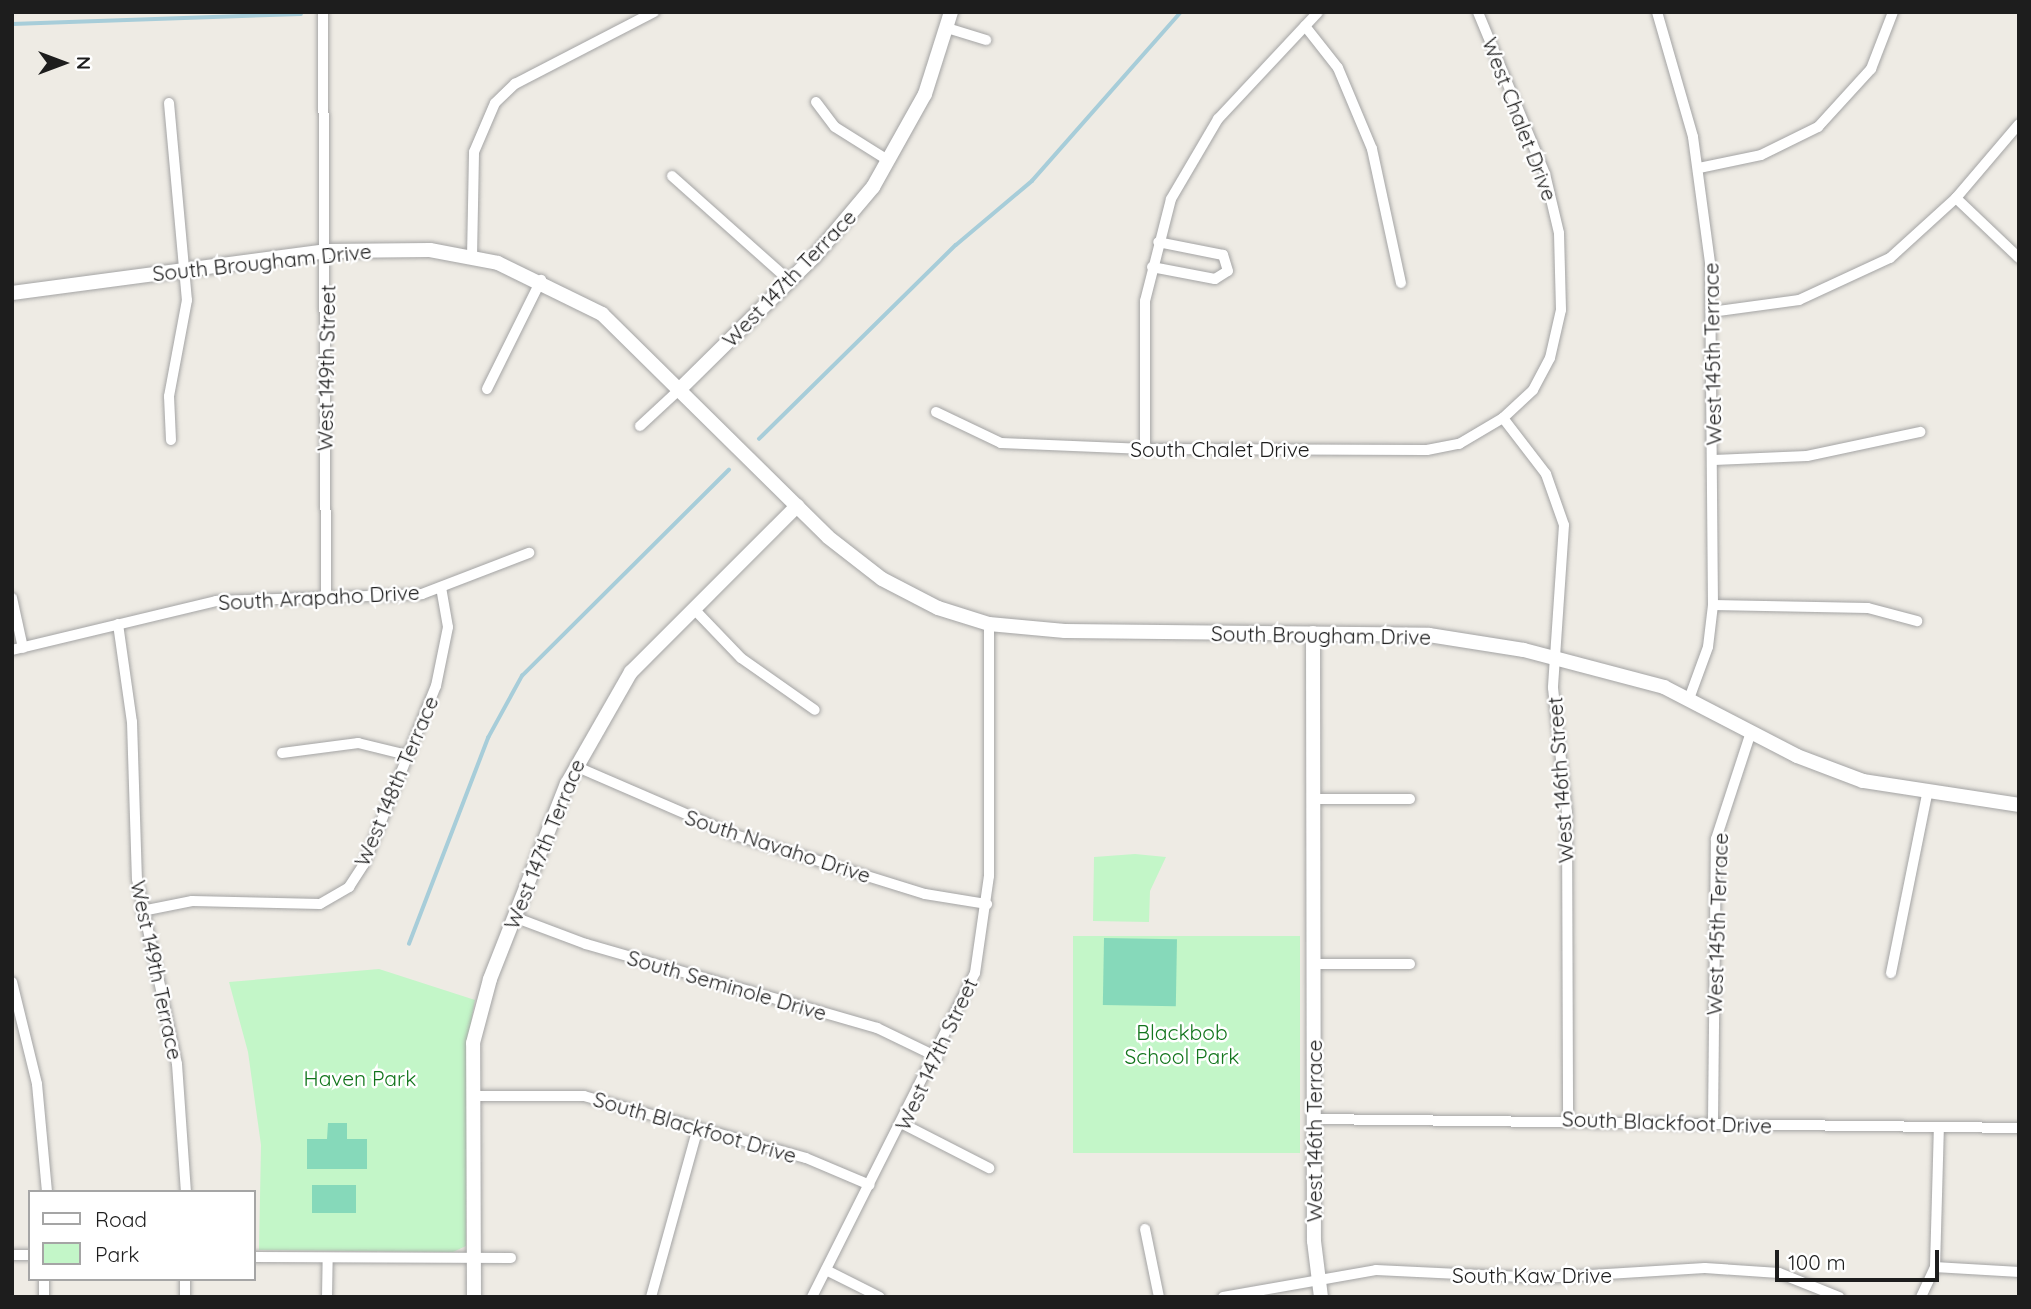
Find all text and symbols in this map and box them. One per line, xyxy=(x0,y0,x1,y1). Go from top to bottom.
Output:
north arrow xyxy=(28,28,98,98)
street label: West Chalet Drive xyxy=(1477,34,1563,204)
text: N xyxy=(72,56,96,70)
street label: West 147th Terrace xyxy=(717,204,861,352)
street label: South Brougham Drive xyxy=(151,238,373,286)
street label: West 145th Terrace xyxy=(1698,262,1726,446)
street label: West 149th Street xyxy=(312,285,340,451)
street label: South Chalet Drive xyxy=(1130,436,1310,462)
street label: South Arapaho Drive xyxy=(218,579,420,615)
street label: South Brougham Drive xyxy=(1211,620,1431,650)
street label: West 148th Terrace xyxy=(349,692,443,870)
street label: West 146th Street xyxy=(1542,696,1578,864)
street label: West 147th Terrace xyxy=(498,755,590,933)
street label: South Navaho Drive xyxy=(682,804,874,888)
street label: West 145th Terrace xyxy=(1701,832,1733,1016)
street label: West 149th Terrace xyxy=(126,878,188,1062)
street label: South Seminole Drive xyxy=(624,944,830,1026)
street label: West 147th Street xyxy=(890,974,982,1134)
park label: Blackbob School Park xyxy=(1125,1019,1239,1069)
street label: West 146th Terrace xyxy=(1301,1040,1327,1222)
park label: Haven Park xyxy=(304,1065,416,1091)
street label: South Blackfoot Drive xyxy=(591,1086,799,1168)
street label: South Blackfoot Drive xyxy=(1562,1106,1772,1138)
legend xyxy=(28,1190,256,1281)
text: Road xyxy=(95,1206,147,1232)
scale bar xyxy=(1779,1236,1944,1280)
text: Park xyxy=(95,1241,139,1267)
text: 100 m xyxy=(1788,1249,1846,1275)
street label: South Kaw Drive xyxy=(1452,1262,1612,1288)

